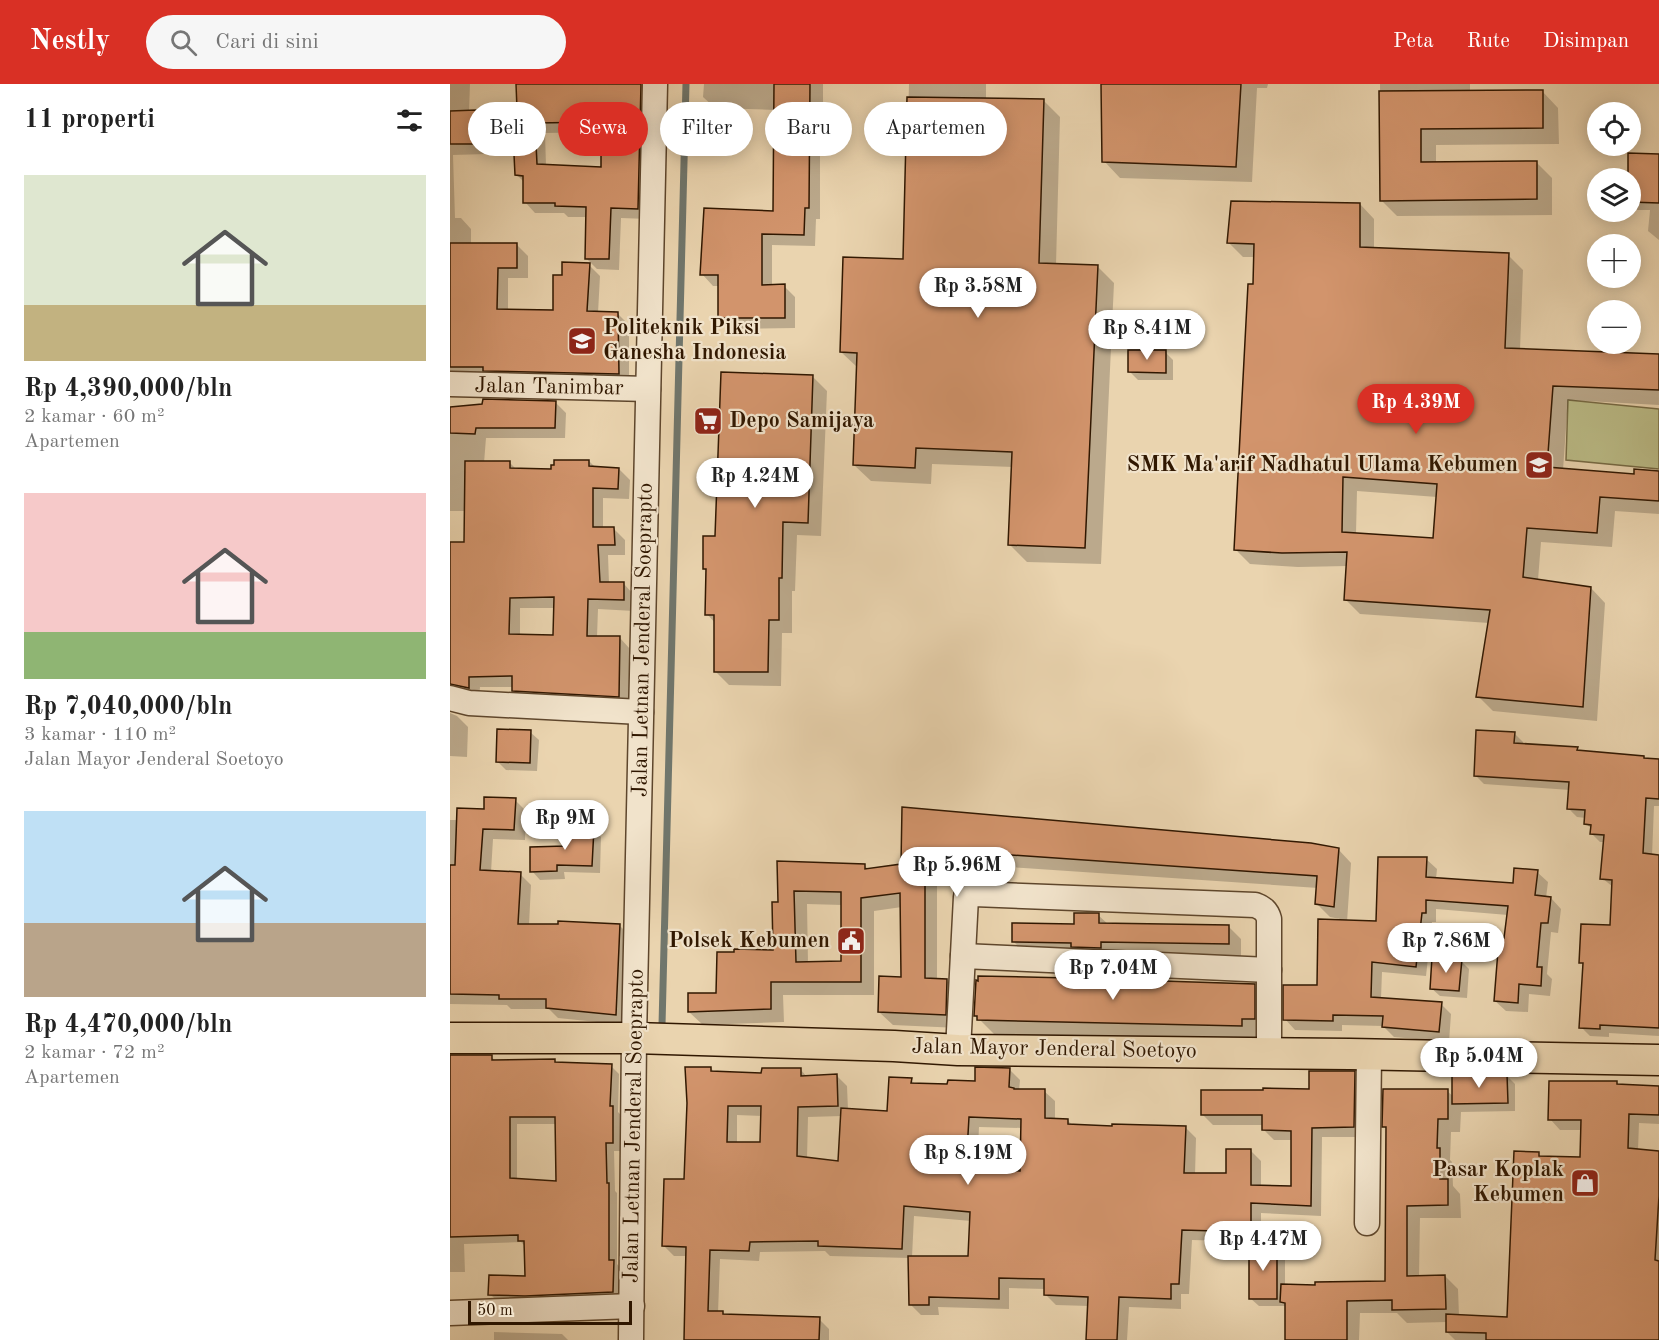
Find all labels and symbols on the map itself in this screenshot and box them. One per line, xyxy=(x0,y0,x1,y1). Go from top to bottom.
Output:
pin: Rp 3.58M xyxy=(916,268,1040,319)
pin: Rp 8.41M xyxy=(1085,310,1209,361)
place label: Politeknik Piksi Ganesha Indonesia xyxy=(603,317,786,364)
school or university icon: Politeknik Piksi Ganesha Indonesia xyxy=(566,325,598,357)
street label: Jalan Tanimbar xyxy=(474,375,624,399)
pin: Rp 4.39M xyxy=(1354,384,1478,435)
supermarket icon: Depo Samijaya xyxy=(692,405,724,437)
place label: Depo Samijaya xyxy=(729,410,874,432)
school or university icon: SMK Ma'arif Nadhatul Ulama Kebumen xyxy=(1523,449,1555,481)
place label: SMK Ma'arif Nadhatul Ulama Kebumen xyxy=(1127,454,1518,476)
pin: Rp 4.24M xyxy=(693,458,817,509)
street label: Jalan Letnan Jenderal Soeprapto xyxy=(629,483,657,797)
pin: Rp 9M xyxy=(523,800,607,851)
pin: Rp 5.96M xyxy=(895,847,1019,898)
pin: Rp 7.86M xyxy=(1384,923,1508,974)
public building icon: Polsek Kebumen xyxy=(835,925,867,957)
place label: Polsek Kebumen xyxy=(668,930,830,952)
pin: Rp 7.04M xyxy=(1051,950,1175,1001)
street label: Jalan Letnan Jenderal Soeprapto xyxy=(620,969,648,1283)
street label: Jalan Mayor Jenderal Soetoyo xyxy=(911,1036,1197,1062)
pin: Rp 5.04M xyxy=(1417,1038,1541,1089)
pin: Rp 8.19M xyxy=(906,1135,1030,1186)
place label: Pasar Koplak Kebumen xyxy=(1432,1159,1564,1206)
shop icon: Pasar Koplak Kebumen xyxy=(1569,1167,1601,1199)
pin: Rp 4.47M xyxy=(1201,1221,1325,1272)
scale bar xyxy=(468,1298,632,1326)

